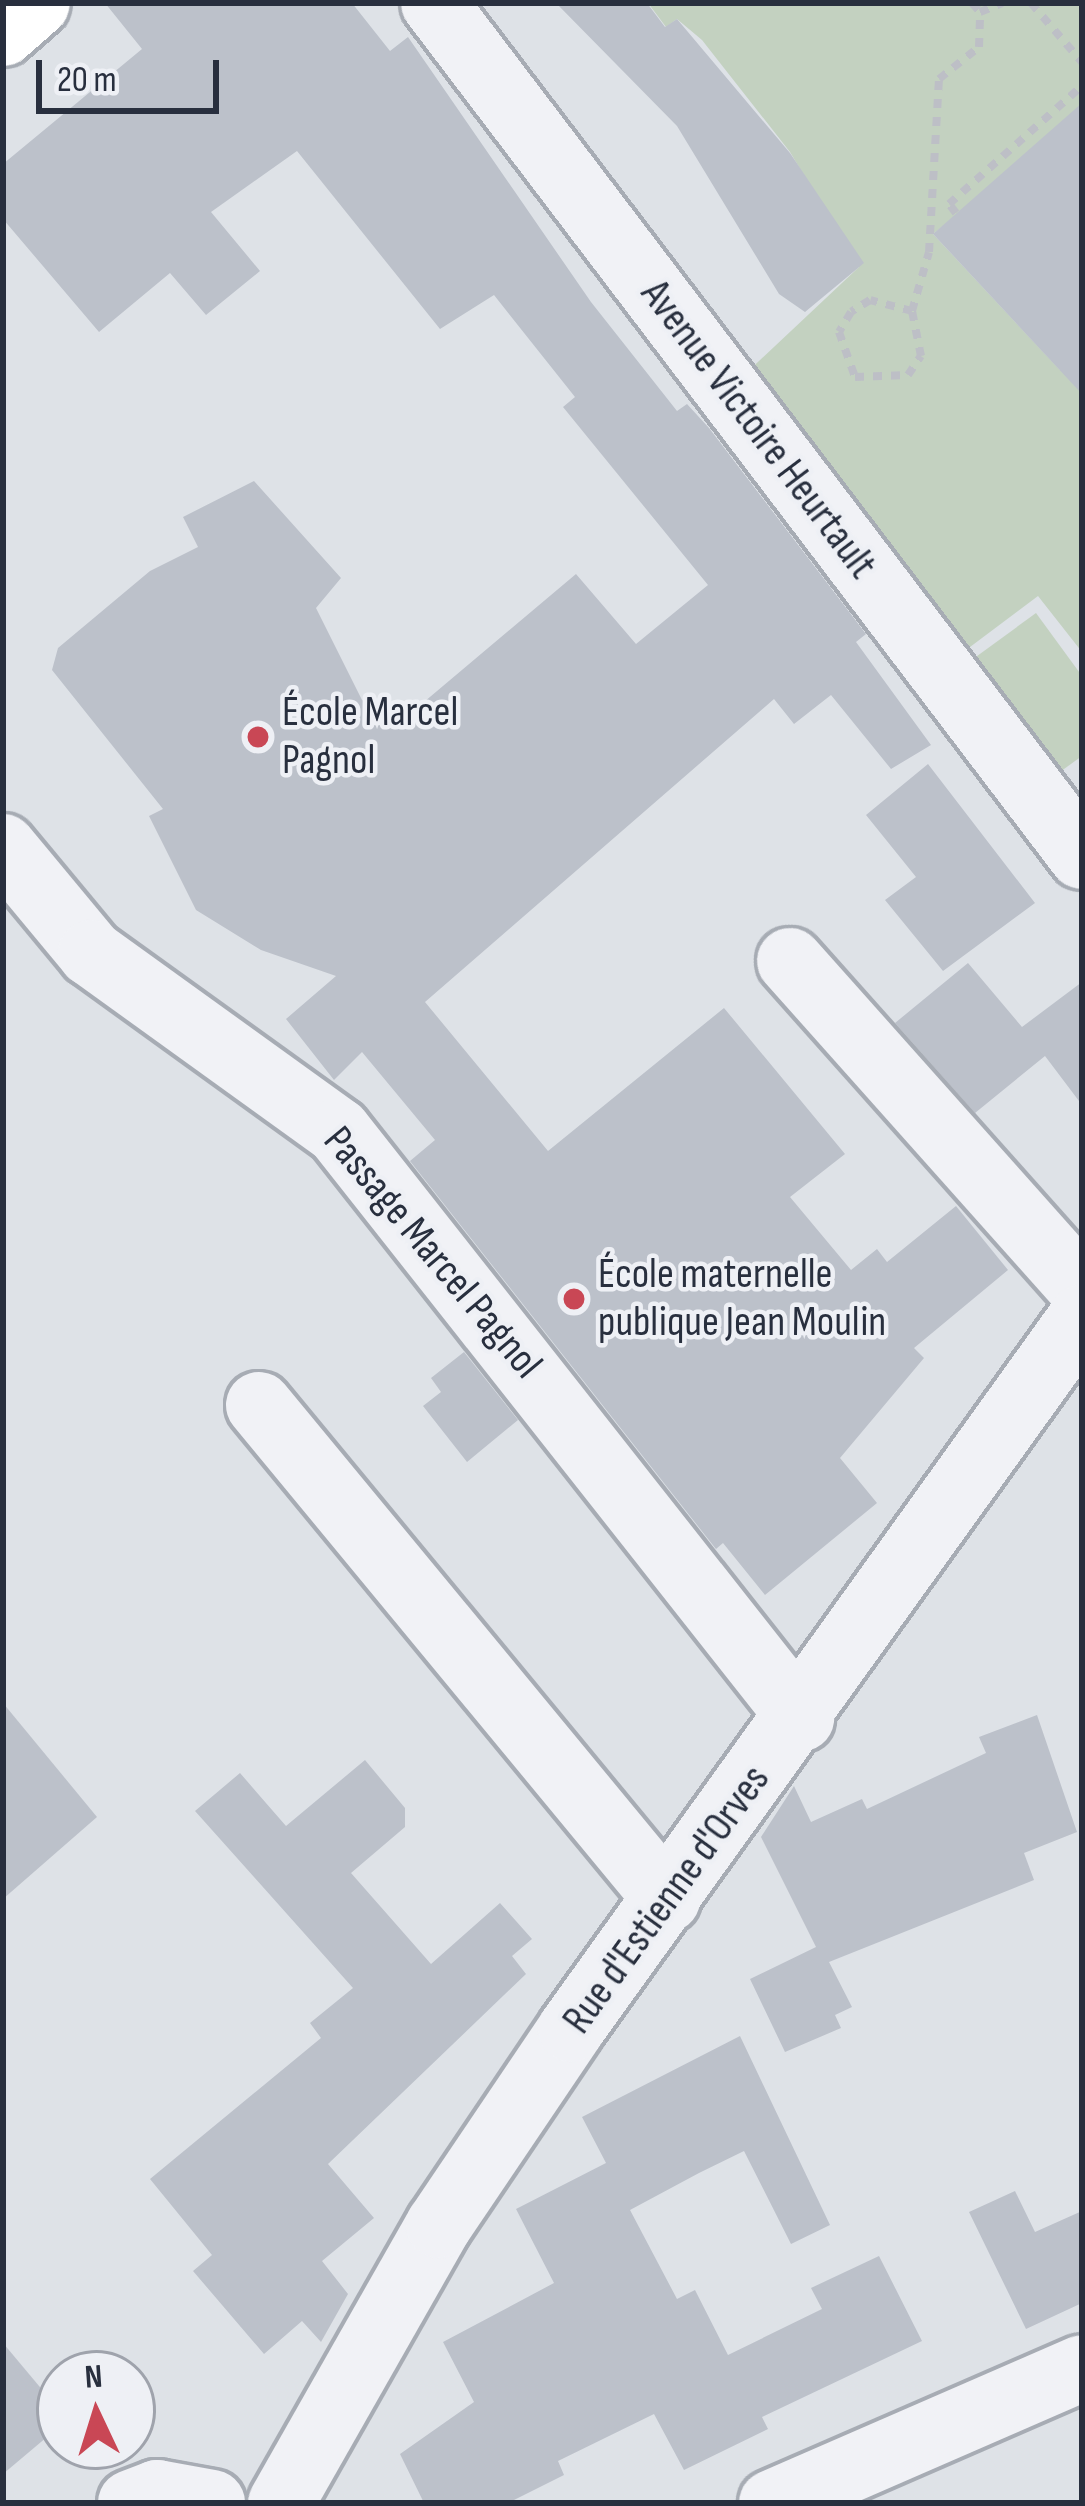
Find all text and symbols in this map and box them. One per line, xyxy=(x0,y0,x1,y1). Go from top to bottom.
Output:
scale bar xyxy=(42,36,225,110)
text: 20 m xyxy=(57,59,117,102)
street label: Avenue Victoire Heurtault xyxy=(629,271,887,589)
place label: École Marcel Pagnol xyxy=(282,688,458,786)
marker: École Marcel Pagnol xyxy=(245,724,271,750)
street label: Passage Marcel Pagnol xyxy=(312,1117,552,1389)
place label: École maternelle publique Jean Moulin xyxy=(598,1250,886,1348)
marker: École maternelle publique Jean Moulin xyxy=(561,1286,587,1312)
street label: Rue d'Estienne d'Orves xyxy=(553,1756,781,2044)
north arrow xyxy=(36,2350,156,2470)
text: N xyxy=(84,2357,104,2398)

